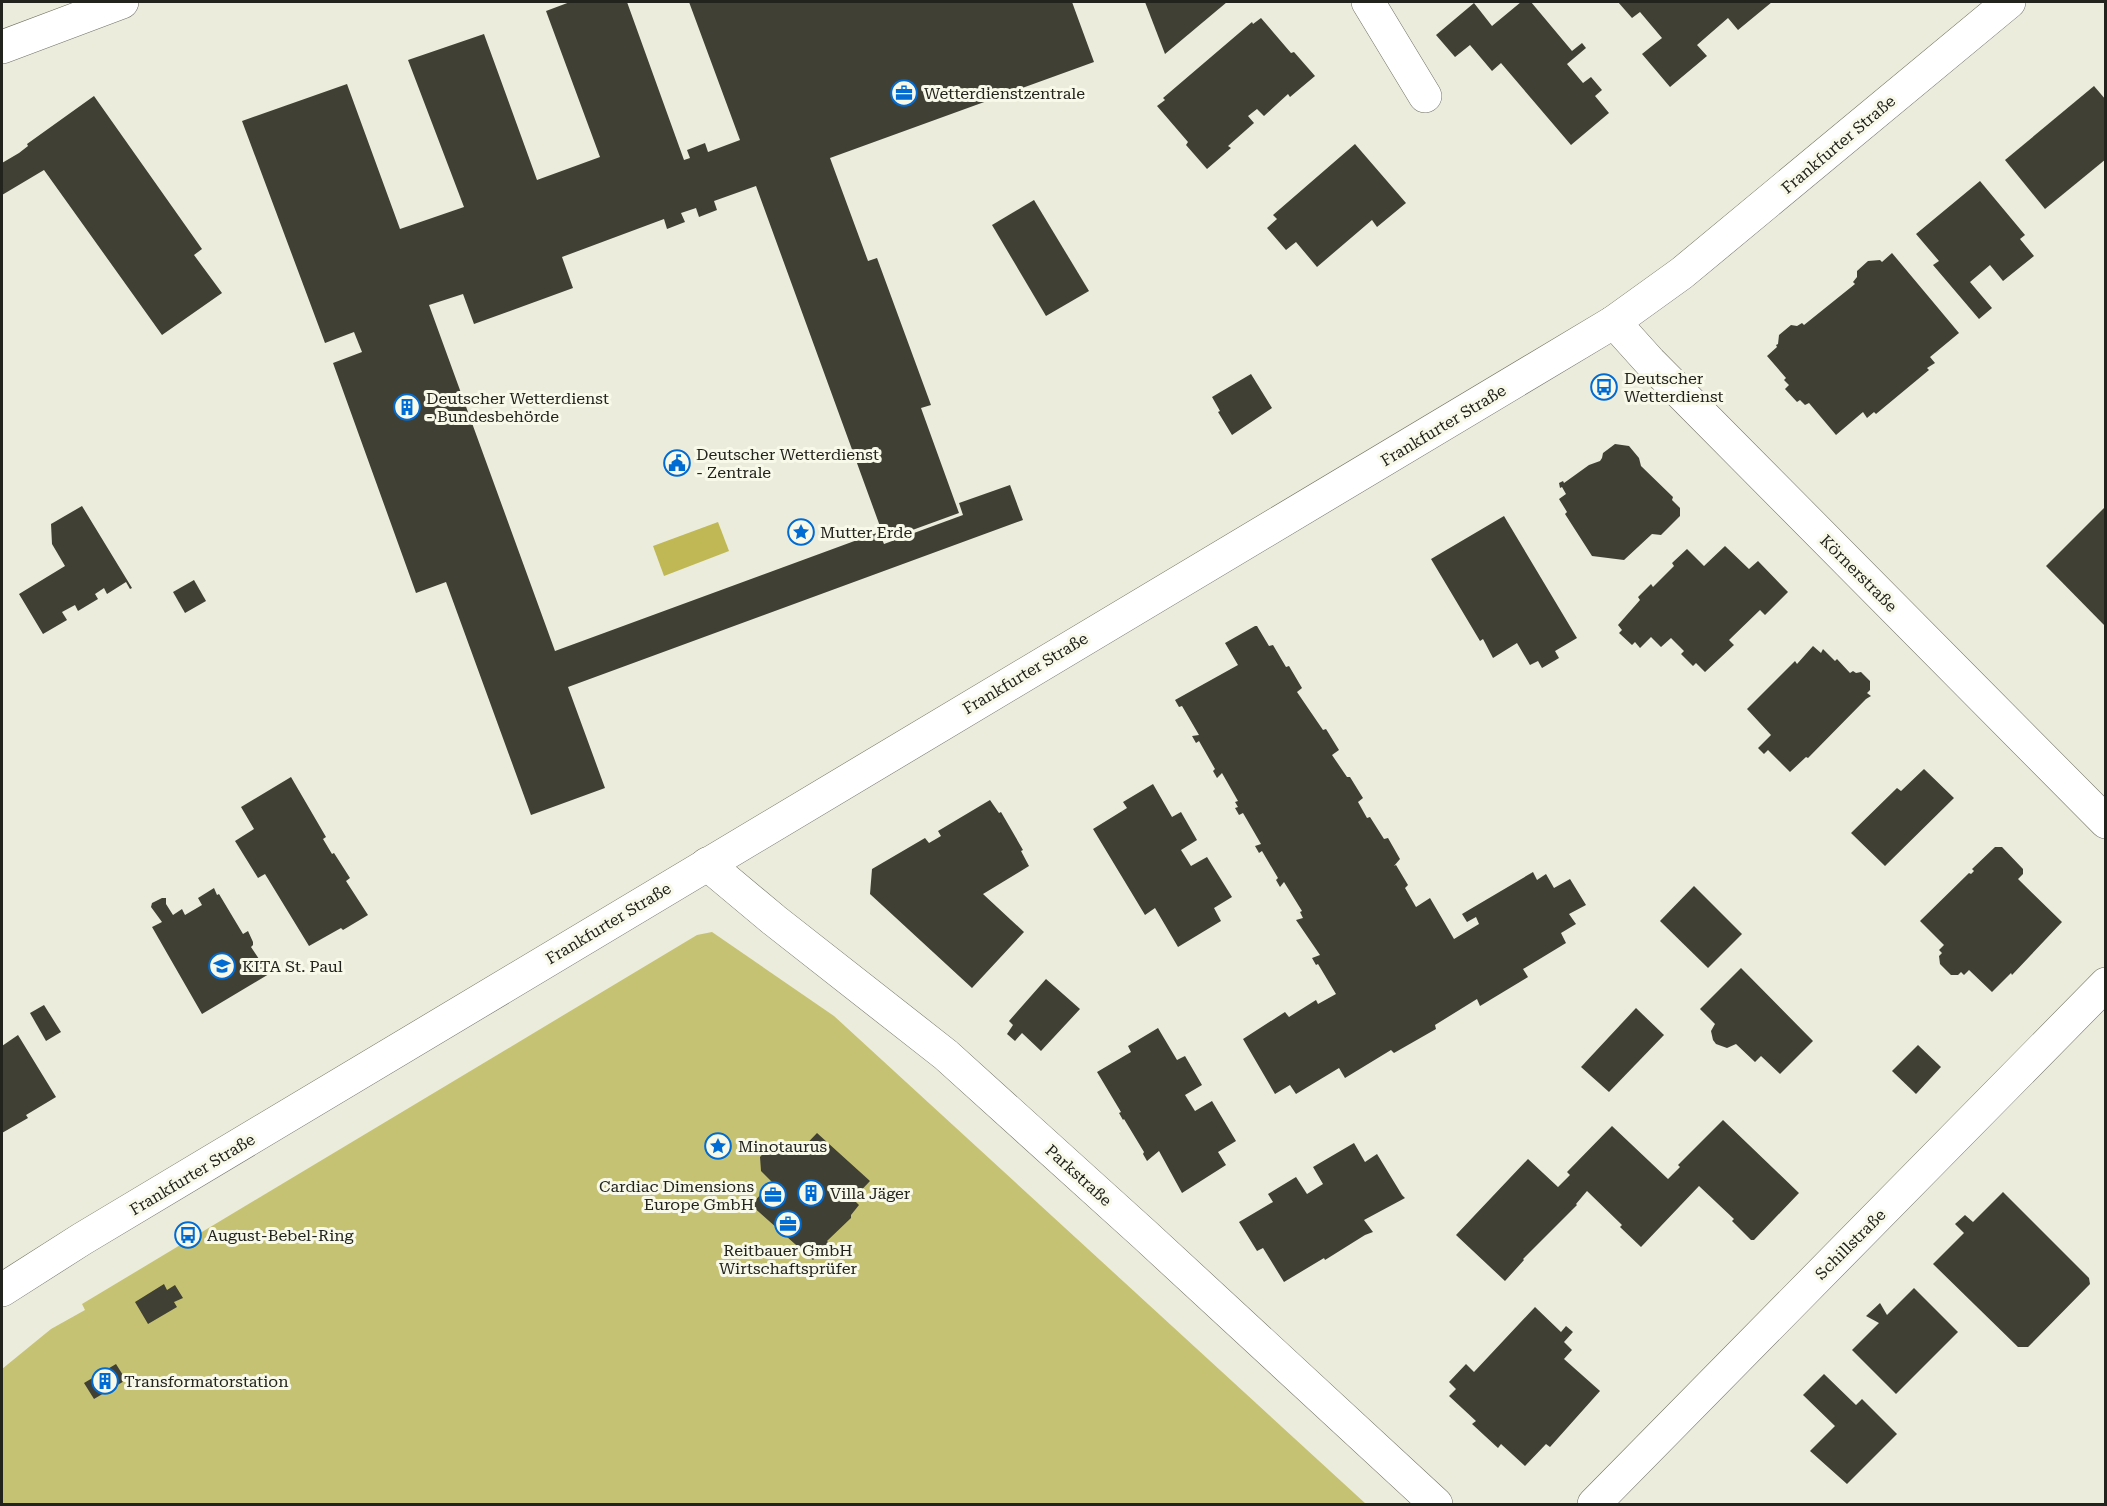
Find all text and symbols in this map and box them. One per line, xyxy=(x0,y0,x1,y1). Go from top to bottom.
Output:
office icon: Wetterdienstzentrale xyxy=(889,78,919,108)
place label: Wetterdienstzentrale xyxy=(924,84,1085,103)
street label: Frankfurter Straße xyxy=(1778,91,1899,197)
place label: Deutscher Wetterdienst xyxy=(1624,369,1724,406)
bus stop icon: Deutscher Wetterdienst xyxy=(1589,372,1619,402)
street label: Frankfurter Straße xyxy=(1377,380,1509,470)
place label: Deutscher Wetterdienst - Bundesbehörde xyxy=(426,389,609,426)
building icon: Deutscher Wetterdienst - Bundesbehörde xyxy=(392,392,422,422)
place label: Deutscher Wetterdienst - Zentrale xyxy=(696,445,879,482)
public building icon: Deutscher Wetterdienst - Zentrale xyxy=(662,448,692,478)
place icon: Mutter Erde xyxy=(786,517,816,547)
place label: Mutter Erde xyxy=(820,523,912,542)
street label: Körnerstraße xyxy=(1816,531,1901,616)
street label: Frankfurter Straße xyxy=(959,628,1091,718)
street label: Frankfurter Straße xyxy=(542,878,674,968)
school or university icon: KITA St. Paul xyxy=(207,951,237,981)
place label: KITA St. Paul xyxy=(242,957,343,976)
street label: Frankfurter Straße xyxy=(126,1129,258,1219)
place icon: Minotaurus xyxy=(703,1131,733,1161)
place label: Minotaurus xyxy=(738,1137,828,1156)
street label: Parkstraße xyxy=(1042,1141,1116,1210)
place label: Cardiac Dimensions Europe GmbH xyxy=(599,1177,754,1214)
building icon: Villa Jäger xyxy=(796,1178,826,1208)
office icon: Cardiac Dimensions Europe GmbH xyxy=(758,1180,788,1210)
place label: Villa Jäger xyxy=(830,1184,911,1203)
street label: Schillstraße xyxy=(1811,1205,1890,1284)
office icon: Reitbauer GmbH Wirtschaftsprüfer xyxy=(773,1209,803,1239)
bus stop icon: August-Bebel-Ring xyxy=(173,1220,203,1250)
place label: August-Bebel-Ring xyxy=(207,1226,355,1245)
place label: Reitbauer GmbH Wirtschaftsprüfer xyxy=(719,1241,858,1278)
building icon: Transformatorstation xyxy=(90,1366,120,1396)
place label: Transformatorstation xyxy=(124,1372,289,1391)

